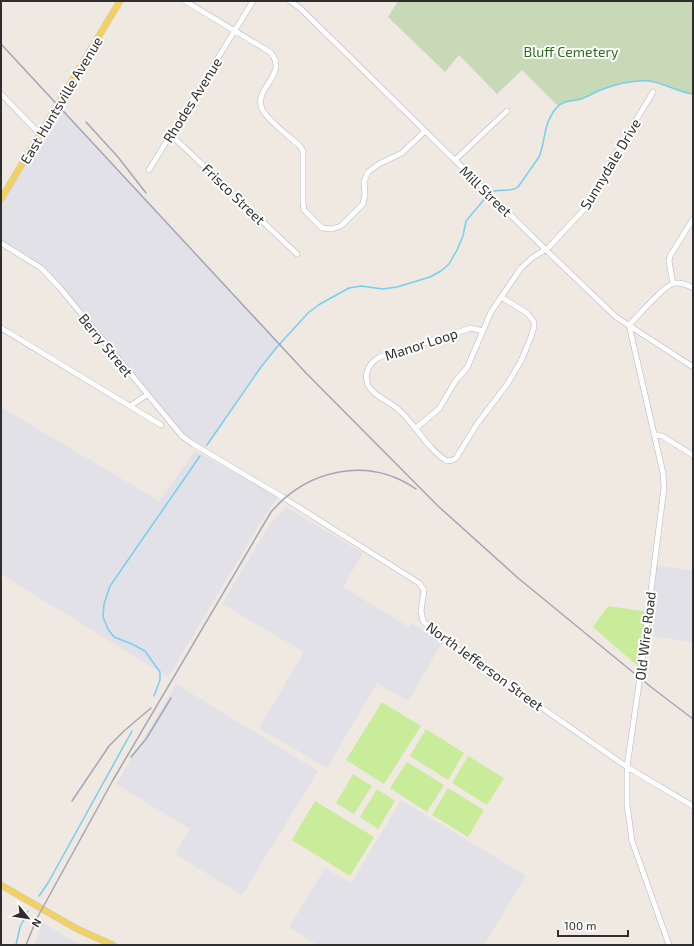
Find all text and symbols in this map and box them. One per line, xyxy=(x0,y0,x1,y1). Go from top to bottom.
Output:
street label: East Huntsville Avenue xyxy=(16,33,106,167)
park label: Bluff Cemetery xyxy=(523,43,619,60)
street label: Rhodes Avenue xyxy=(159,54,225,146)
street label: Sunnydale Drive xyxy=(576,115,644,213)
street label: Frisco Street xyxy=(199,160,269,228)
street label: Mill Street xyxy=(456,162,516,220)
street label: Berry Street xyxy=(75,310,137,380)
street label: Manor Loop xyxy=(382,324,460,364)
street label: Old Wire Road xyxy=(631,591,659,681)
street label: North Jefferson Street xyxy=(423,618,547,714)
north arrow xyxy=(8,898,48,938)
scale bar xyxy=(558,912,628,938)
text: N xyxy=(29,917,45,930)
text: 100 m xyxy=(564,918,596,932)

